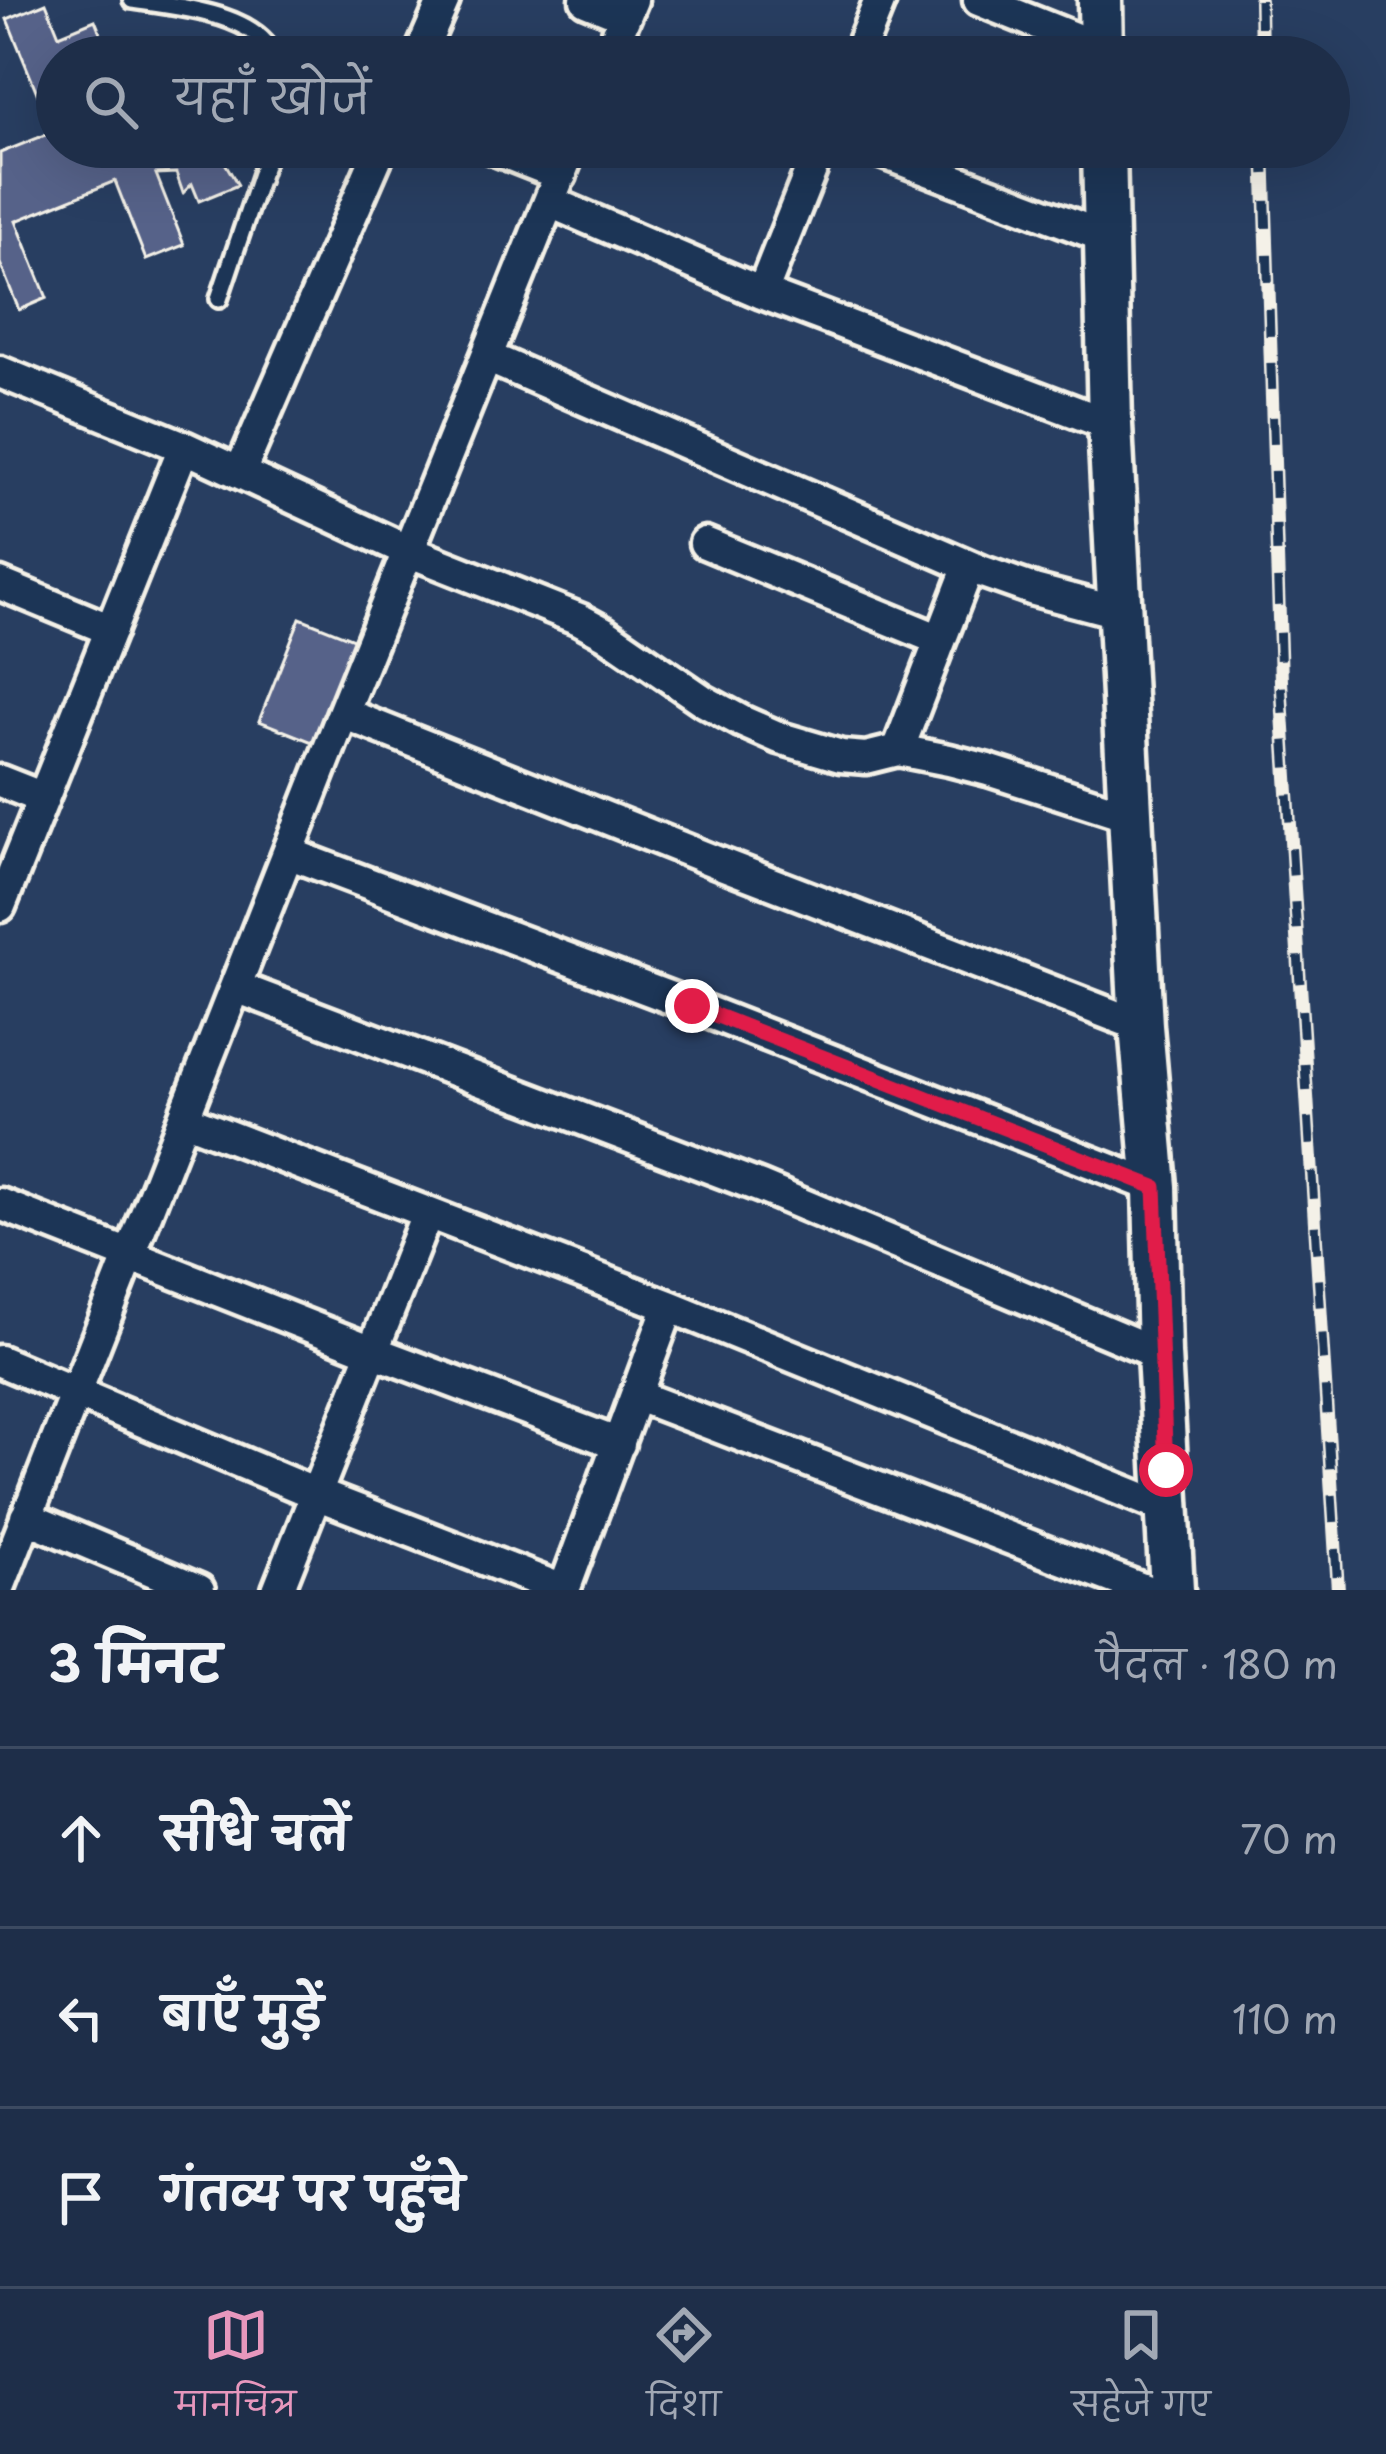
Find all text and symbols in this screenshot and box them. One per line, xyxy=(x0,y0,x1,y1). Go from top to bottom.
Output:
search box xyxy=(36,36,1350,168)
text: यहाँ खोजें xyxy=(174,61,371,129)
icon: search xyxy=(78,69,144,135)
route end xyxy=(665,979,719,1033)
route start xyxy=(1139,1443,1193,1497)
text: 3 मिनट xyxy=(48,1622,222,1699)
text: पैदल · 180 m xyxy=(1096,1633,1338,1692)
text: सीधे चलें xyxy=(162,1797,349,1865)
icon: ahead xyxy=(48,1805,114,1871)
text: 70 m xyxy=(1240,1808,1338,1867)
text: बाएँ मुड़ें xyxy=(162,1977,323,2045)
icon: left xyxy=(48,1985,114,2051)
text: 110 m xyxy=(1232,1988,1338,2047)
text: गंतव्य पर पहुँचे xyxy=(162,2157,464,2225)
icon: arrive xyxy=(48,2165,114,2231)
tab: मानचित्र xyxy=(175,2302,296,2441)
tab: दिशा xyxy=(646,2302,721,2441)
tab: सहेजे गए xyxy=(1072,2302,1211,2441)

